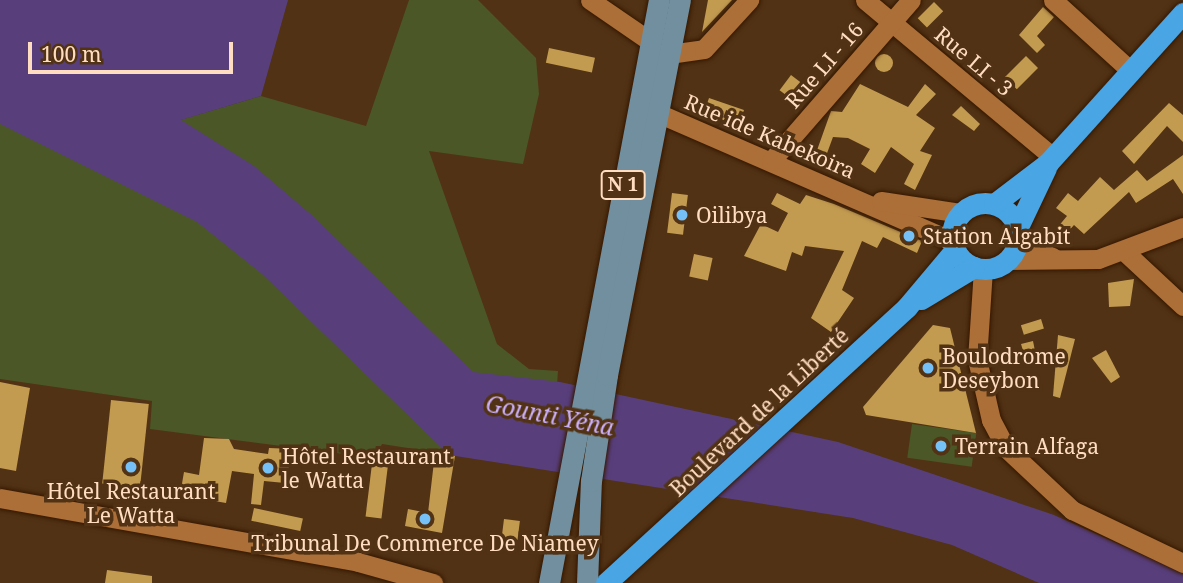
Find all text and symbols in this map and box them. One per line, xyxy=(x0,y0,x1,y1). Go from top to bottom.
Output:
street label: Rue LI - 16 xyxy=(780,17,868,113)
street label: Rue LI - 3 xyxy=(930,21,1018,101)
scale bar xyxy=(32,28,236,72)
text: 100 m xyxy=(41,40,102,68)
street label: Rue ide Kabekoira xyxy=(681,89,859,183)
road number: N 1 xyxy=(600,169,646,200)
place label: Oilibya xyxy=(696,202,768,228)
marker: Oilibya xyxy=(674,207,690,223)
place label: Station Algabit xyxy=(923,223,1070,249)
marker: Station Algabit xyxy=(901,228,917,244)
street label: Boulevard de la Liberté xyxy=(664,323,854,501)
place label: Boulodrome Deseybon xyxy=(942,343,1066,393)
marker: Boulodrome Deseybon xyxy=(920,360,936,376)
water label: Gounti Yéna xyxy=(484,389,616,441)
place label: Terrain Alfaga xyxy=(955,433,1099,459)
marker: Terrain Alfaga xyxy=(933,438,949,454)
place label: Hôtel Restaurant le Watta xyxy=(282,443,451,493)
marker: Hôtel Restaurant Le Watta xyxy=(123,459,139,475)
marker: Hôtel Restaurant le Watta xyxy=(260,460,276,476)
place label: Hôtel Restaurant Le Watta xyxy=(47,478,215,528)
marker: Tribunal De Commerce De Niamey xyxy=(417,511,433,527)
place label: Tribunal De Commerce De Niamey xyxy=(251,530,599,556)

